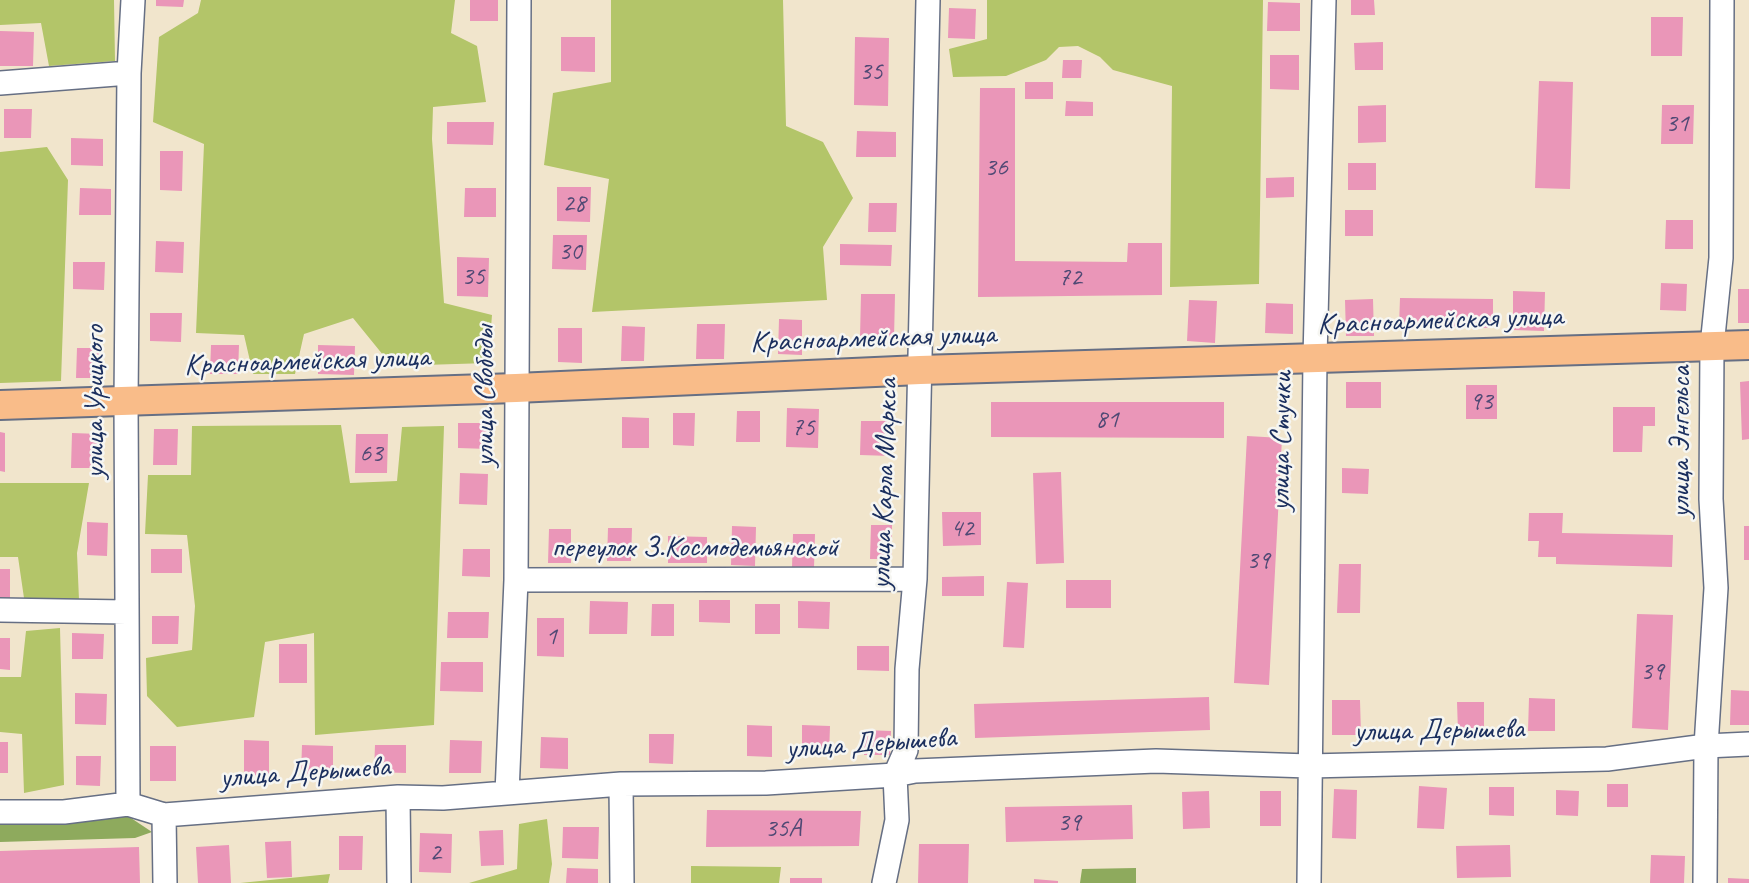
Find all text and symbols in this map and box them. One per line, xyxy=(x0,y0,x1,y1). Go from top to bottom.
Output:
house number: 35 xyxy=(859,56,883,88)
house number: 31 xyxy=(1665,108,1689,140)
house number: 36 xyxy=(984,152,1008,184)
house number: 28 xyxy=(562,188,586,220)
house number: 30 xyxy=(558,236,582,268)
house number: 35 xyxy=(461,261,485,293)
house number: 72 xyxy=(1058,262,1082,294)
street label: Красноармейская улица xyxy=(1317,299,1563,343)
street label: Красноармейская улица xyxy=(750,317,996,361)
street label: улица Урицкого xyxy=(77,325,113,479)
street label: улица Свободы xyxy=(467,325,503,467)
street label: Красноармейская улица xyxy=(184,340,430,384)
street label: улица Энгельса xyxy=(1663,366,1699,518)
street label: улица Стучки xyxy=(1263,371,1301,511)
street label: улица Карла Маркса xyxy=(863,378,907,590)
house number: 93 xyxy=(1469,386,1493,418)
house number: 81 xyxy=(1095,404,1119,436)
house number: 75 xyxy=(791,412,815,444)
house number: 63 xyxy=(359,438,383,470)
house number: 42 xyxy=(950,513,974,545)
street label: переулок З.Космодемьянской xyxy=(552,530,838,566)
house number: 39 xyxy=(1246,545,1270,577)
house number: 1 xyxy=(545,621,557,653)
house number: 39 xyxy=(1640,656,1664,688)
street label: улица Дерышева xyxy=(1353,712,1525,750)
street label: улица Дерышева xyxy=(785,720,957,768)
street label: улица Дерышева xyxy=(219,749,391,797)
house number: 39 xyxy=(1057,807,1081,839)
house number: 35А xyxy=(765,813,801,845)
house number: 2 xyxy=(429,837,441,869)

